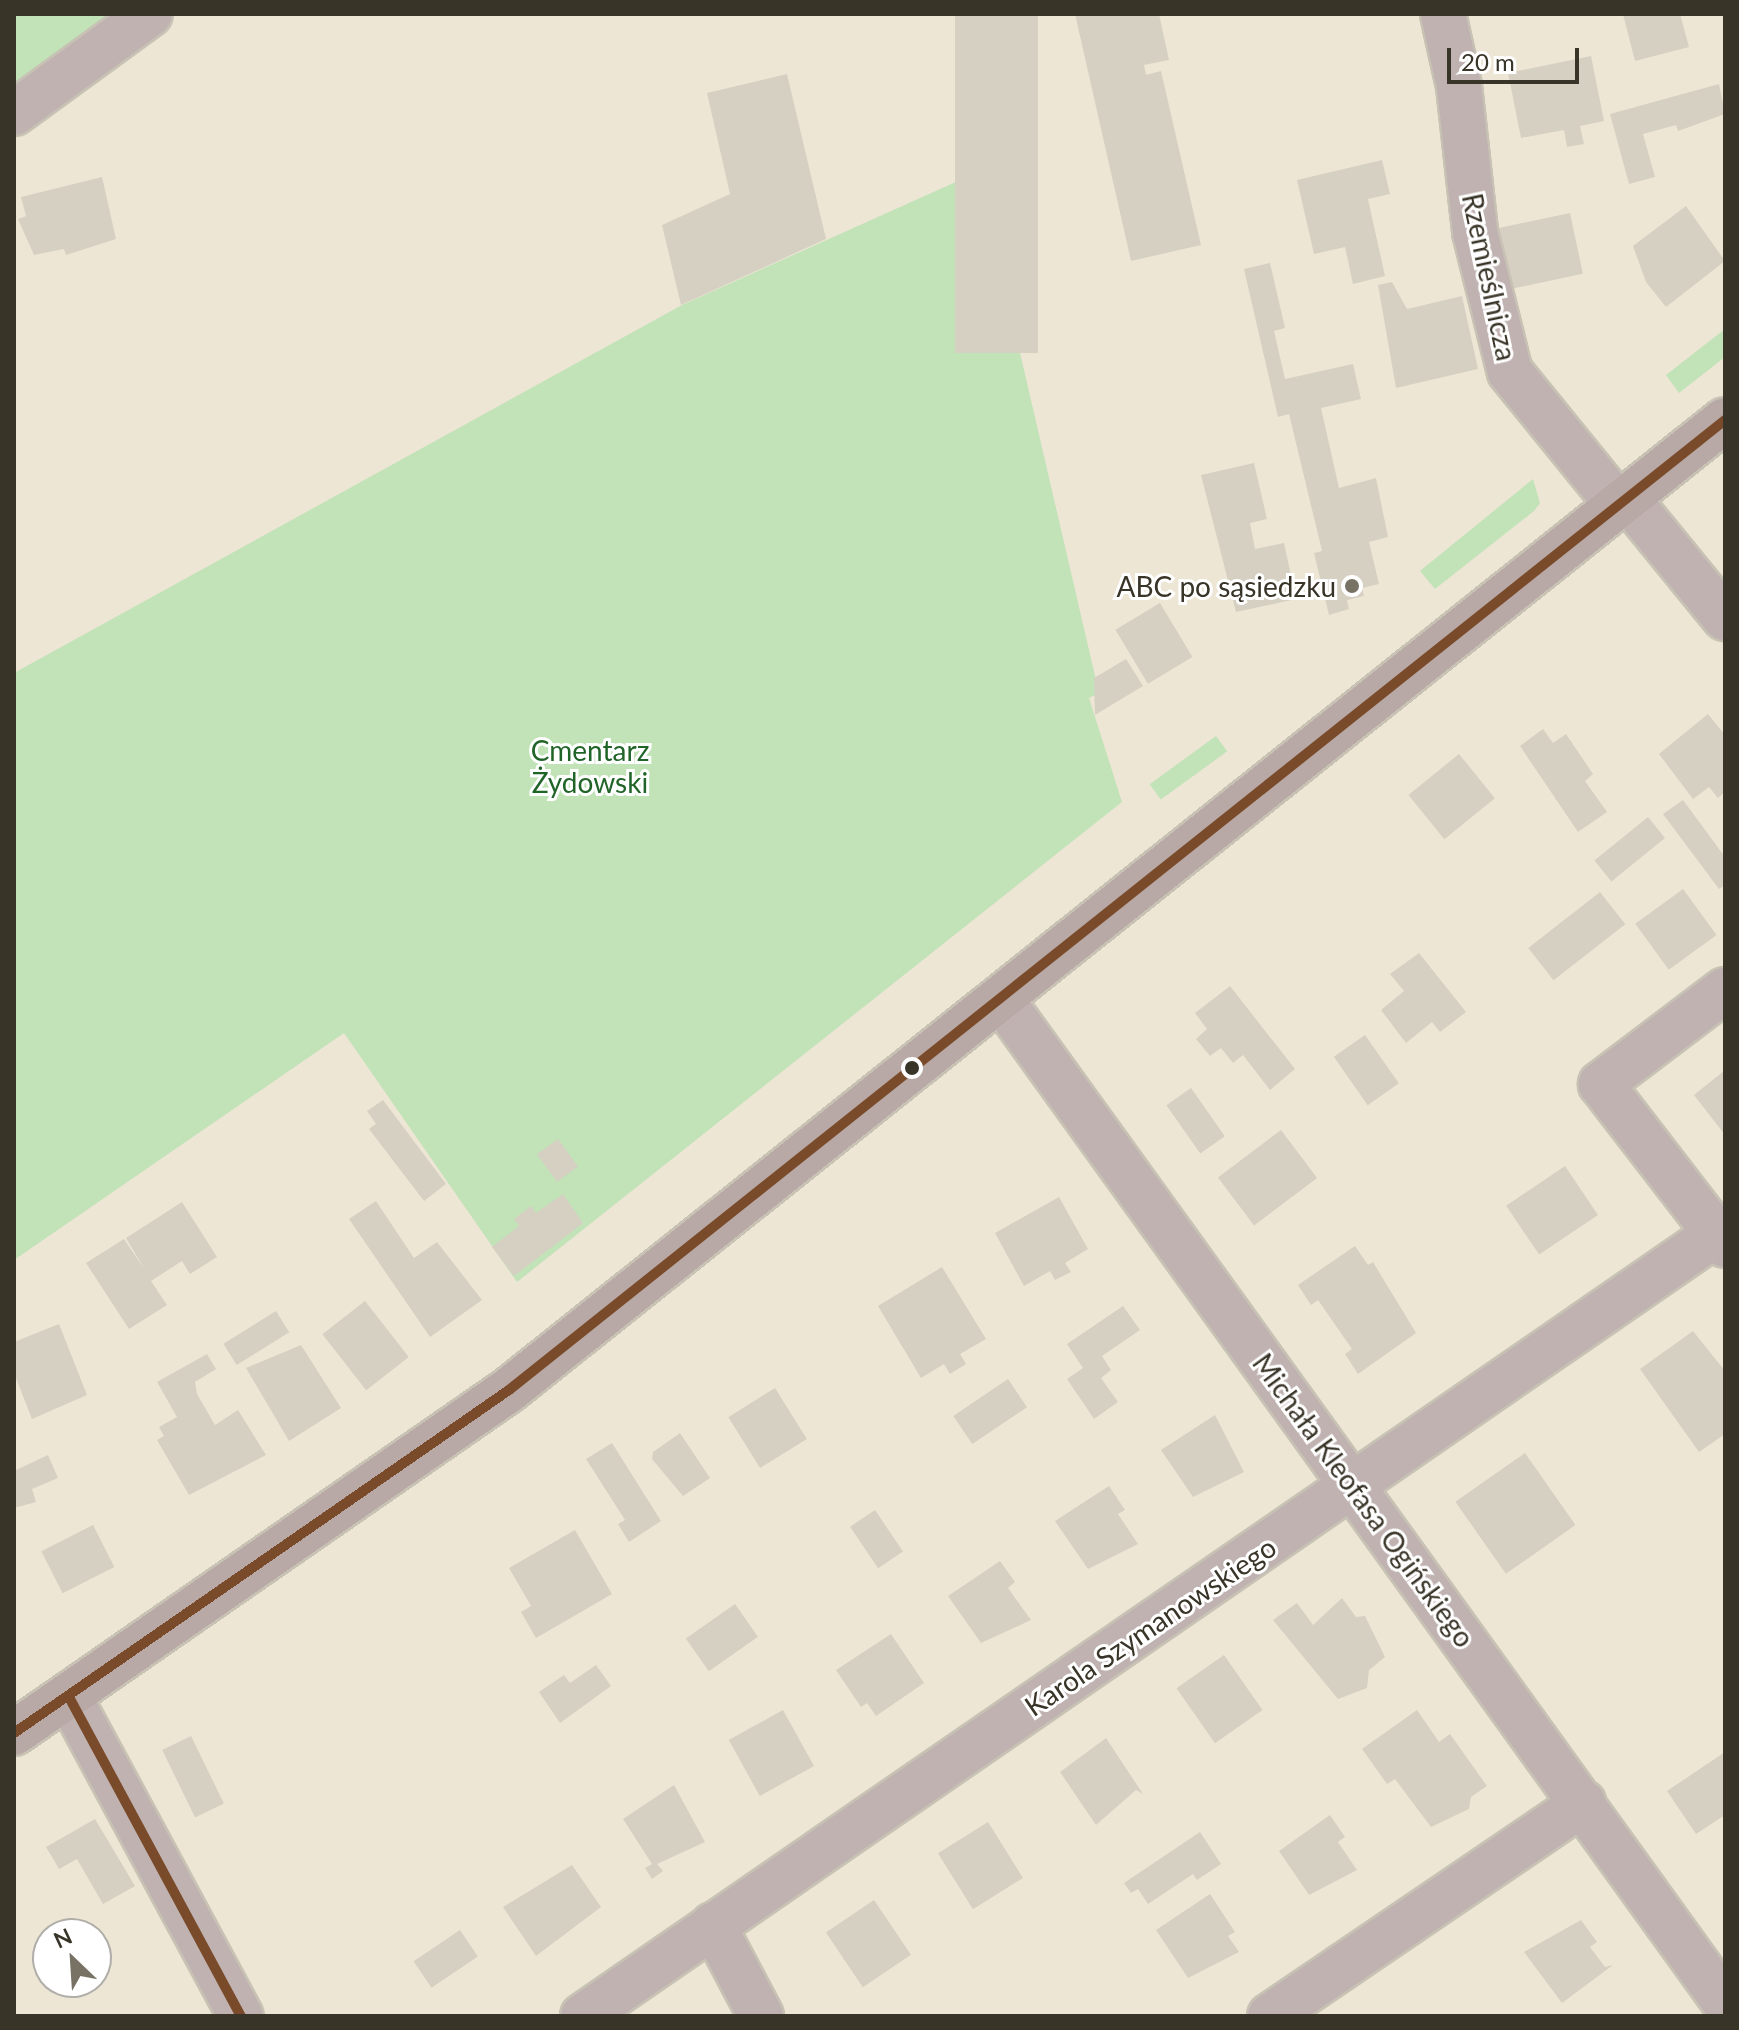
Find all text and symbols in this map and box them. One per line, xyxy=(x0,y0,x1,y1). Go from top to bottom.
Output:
scale bar xyxy=(1451,32,1583,82)
text: 20 m xyxy=(1461,47,1515,76)
street label: Rzemieślnicza xyxy=(1456,190,1524,364)
place label: ABC po sąsiedzku xyxy=(1116,569,1336,603)
marker: ABC po sąsiedzku xyxy=(1343,577,1361,595)
park label: Cmentarz Żydowski xyxy=(531,733,649,799)
unlabelled marker xyxy=(904,1060,920,1076)
street label: Michała Kleofasa Ogińskiego xyxy=(1246,1347,1482,1653)
street label: Karola Szymanowskiego xyxy=(1018,1529,1282,1723)
north arrow xyxy=(32,1918,112,1998)
text: N xyxy=(49,1922,76,1953)

